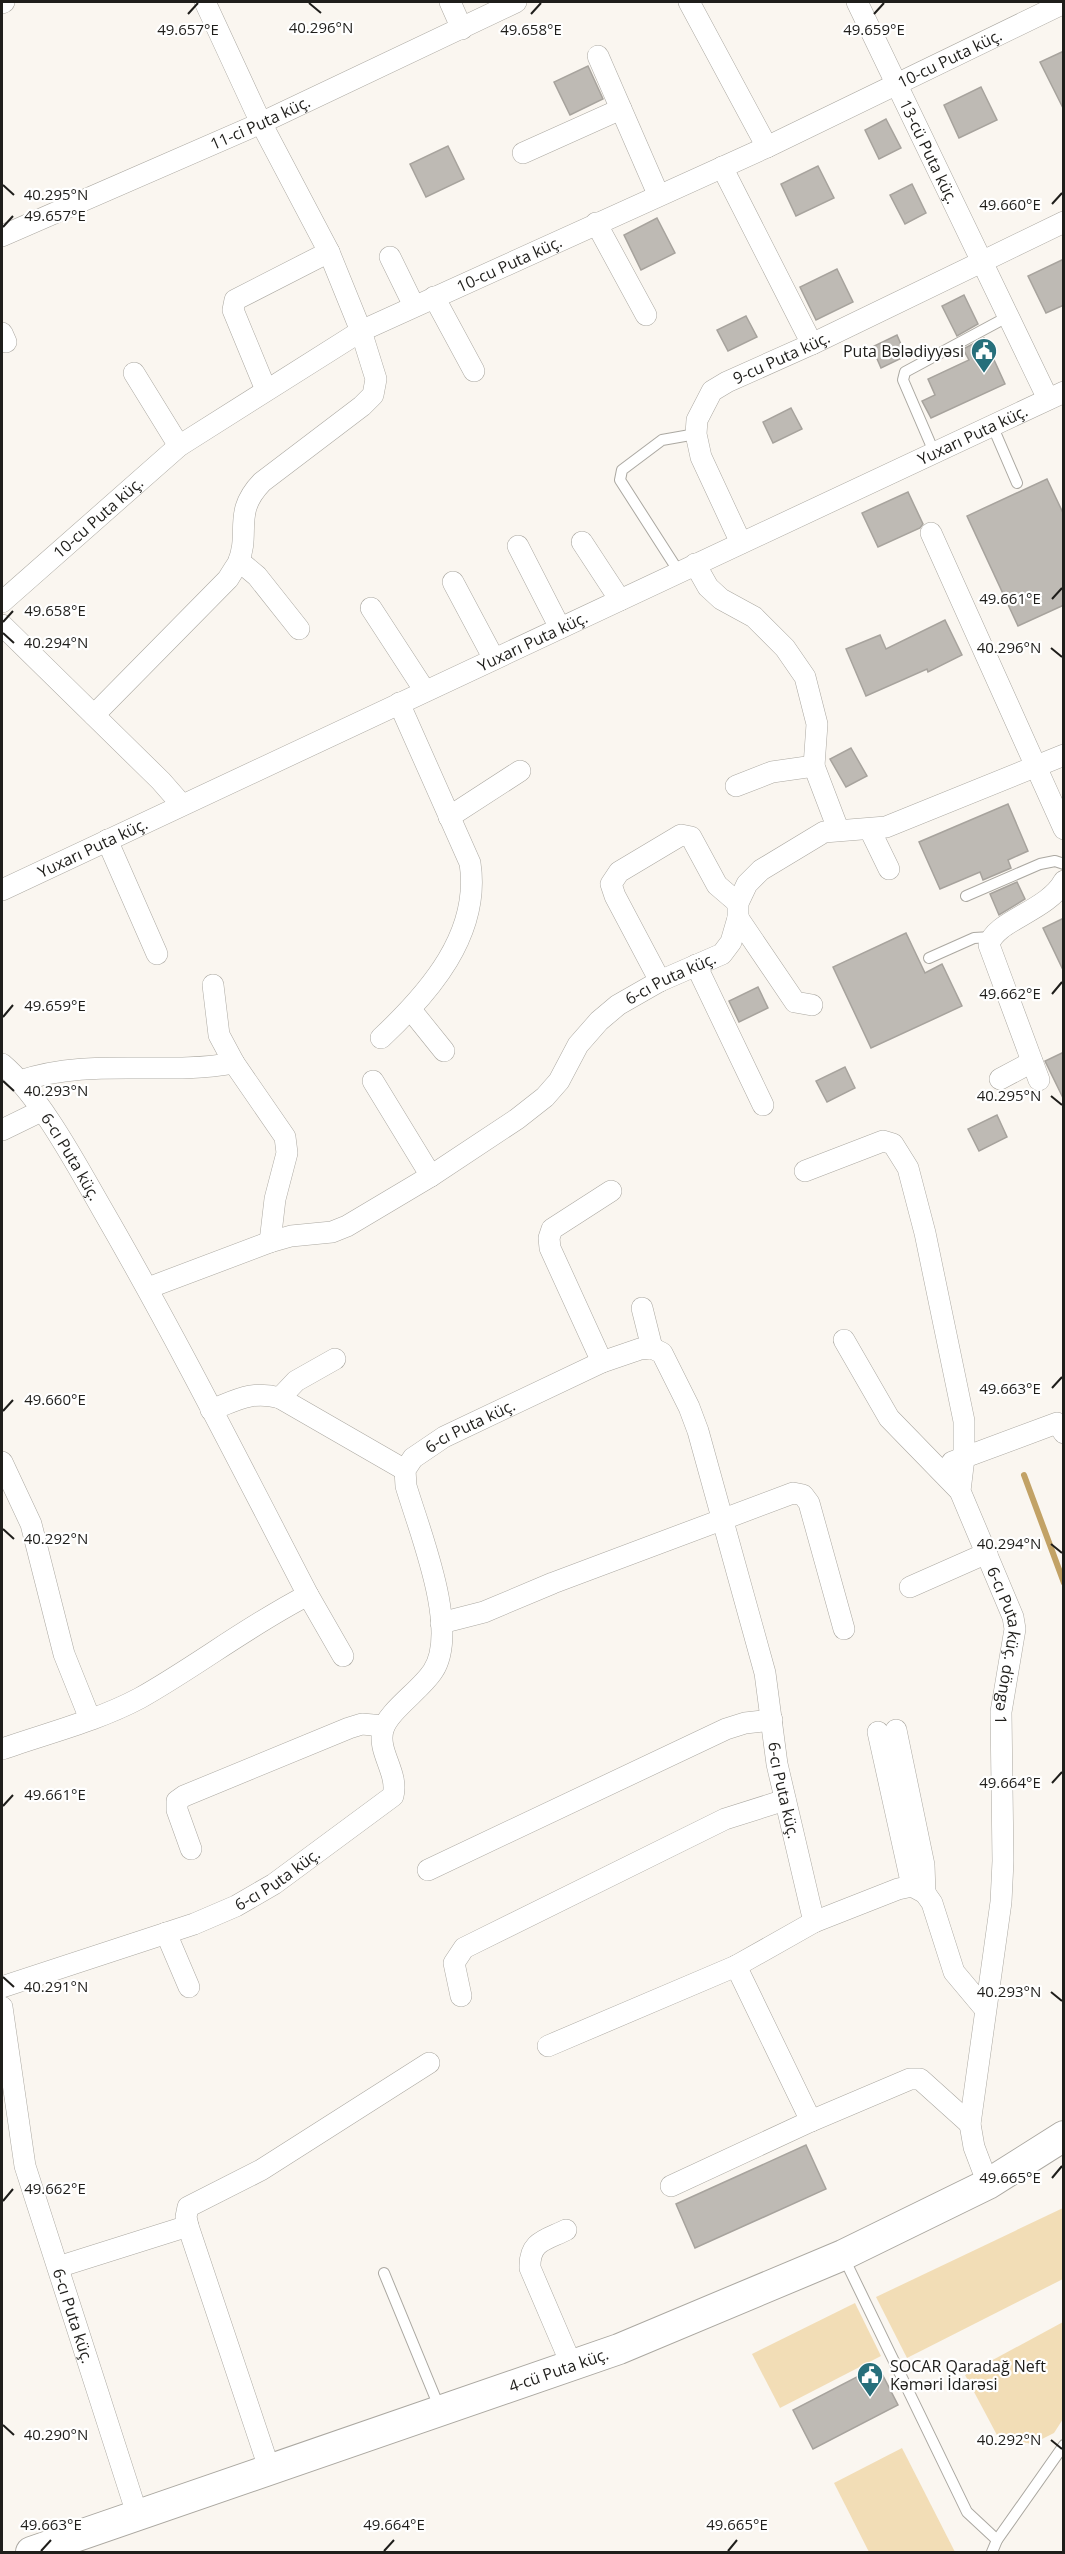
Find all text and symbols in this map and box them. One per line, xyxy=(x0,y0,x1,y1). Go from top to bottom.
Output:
text: 40.296°N xyxy=(289,17,353,37)
text: 49.657°E xyxy=(157,19,219,39)
text: 49.658°E xyxy=(500,19,562,39)
text: 49.659°E xyxy=(843,19,905,39)
street label: 10-cu Puta küç. xyxy=(894,24,1006,93)
street label: 11-ci Puta küç. xyxy=(207,90,314,155)
street label: 13-cü Puta küç. xyxy=(894,96,963,207)
text: 40.295°N xyxy=(24,184,88,204)
text: 49.660°E xyxy=(979,194,1041,214)
text: 49.657°E xyxy=(24,205,86,225)
street label: 10-cu Puta küç. xyxy=(453,230,565,297)
street label: 9-cu Puta küç. xyxy=(729,326,833,389)
public building icon: Puta Bələdiyyəsi xyxy=(969,336,999,374)
place label: Puta Bələdiyyəsi xyxy=(843,340,964,362)
street label: Yuxarı Puta küç. xyxy=(914,400,1031,470)
street label: 10-cu Puta küç. xyxy=(48,472,148,563)
text: 49.661°E xyxy=(979,588,1041,608)
text: 49.658°E xyxy=(24,600,86,620)
street label: Yuxarı Puta küç. xyxy=(474,606,591,676)
text: 40.294°N xyxy=(24,632,88,652)
text: 40.296°N xyxy=(977,637,1041,657)
street label: Yuxarı Puta küç. xyxy=(34,812,151,883)
street label: 6-cı Puta küç. xyxy=(621,947,719,1010)
text: 49.662°E xyxy=(979,983,1041,1003)
text: 49.659°E xyxy=(24,995,86,1015)
text: 40.293°N xyxy=(24,1080,88,1100)
text: 40.295°N xyxy=(977,1085,1041,1105)
street label: 6-cı Puta küç. xyxy=(36,1108,106,1204)
text: 49.663°E xyxy=(979,1378,1041,1398)
text: 49.660°E xyxy=(24,1389,86,1409)
street label: 6-cı Puta küç. xyxy=(420,1394,519,1458)
text: 40.292°N xyxy=(24,1528,88,1548)
text: 40.294°N xyxy=(977,1533,1041,1553)
street label: 6-cı Puta küç. döngə 1 xyxy=(982,1563,1026,1725)
street label: 6-cı Puta küç. xyxy=(763,1741,805,1841)
text: 49.664°E xyxy=(979,1772,1041,1792)
text: 49.661°E xyxy=(24,1784,86,1804)
street label: 6-cı Puta küç. xyxy=(230,1843,324,1916)
text: 40.291°N xyxy=(24,1976,88,1996)
text: 40.293°N xyxy=(977,1981,1041,2001)
text: 49.665°E xyxy=(979,2167,1041,2187)
text: 49.662°E xyxy=(24,2178,86,2198)
street label: 6-cı Puta küç. xyxy=(48,2266,99,2366)
street label: 4-cü Puta küç. xyxy=(506,2342,611,2397)
place label: SOCAR Qaradağ Neft Kəməri İdarəsi xyxy=(890,2355,1046,2395)
public building icon: SOCAR Qaradağ Neft Kəməri İdarəsi xyxy=(855,2360,885,2398)
text: 40.290°N xyxy=(24,2424,88,2444)
text: 40.292°N xyxy=(977,2429,1041,2449)
text: 49.663°E xyxy=(20,2514,82,2534)
text: 49.664°E xyxy=(363,2514,425,2534)
text: 49.665°E xyxy=(706,2514,768,2534)

